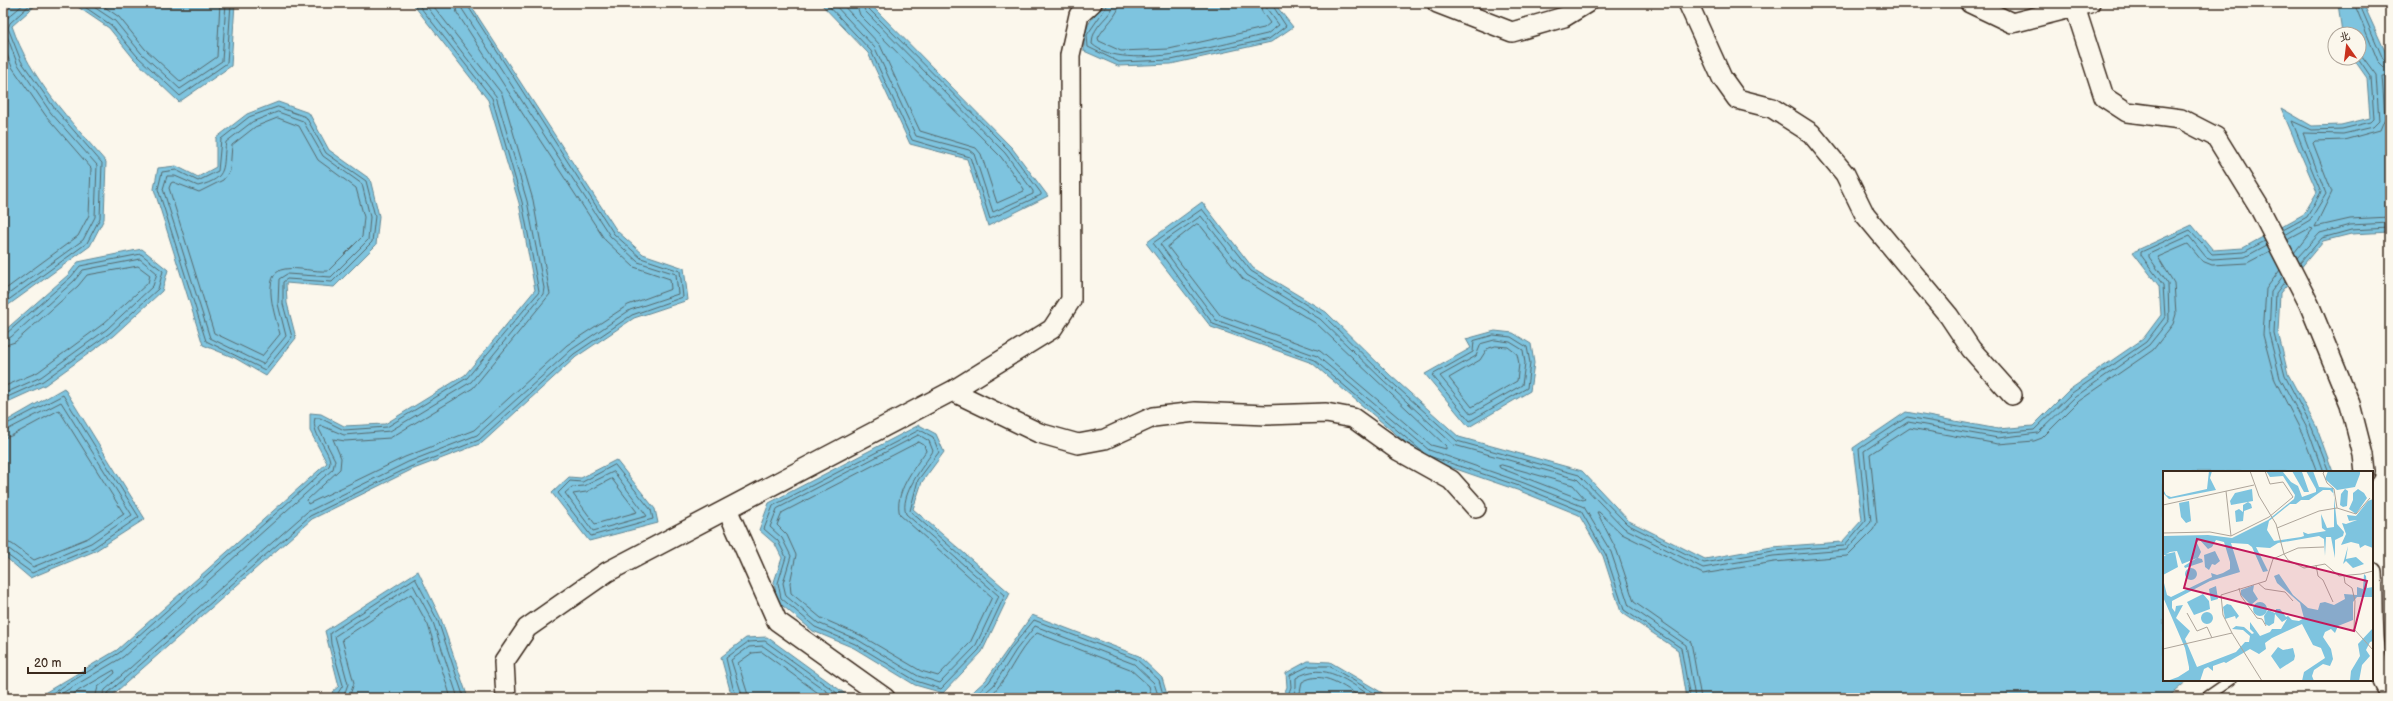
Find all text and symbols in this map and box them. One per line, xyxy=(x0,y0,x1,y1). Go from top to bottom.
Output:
north arrow xyxy=(2327,26,2367,66)
text: 北 xyxy=(2338,29,2352,44)
inset map xyxy=(2163,471,2373,681)
scale bar xyxy=(28,649,85,675)
text: 20 m xyxy=(34,656,61,671)

